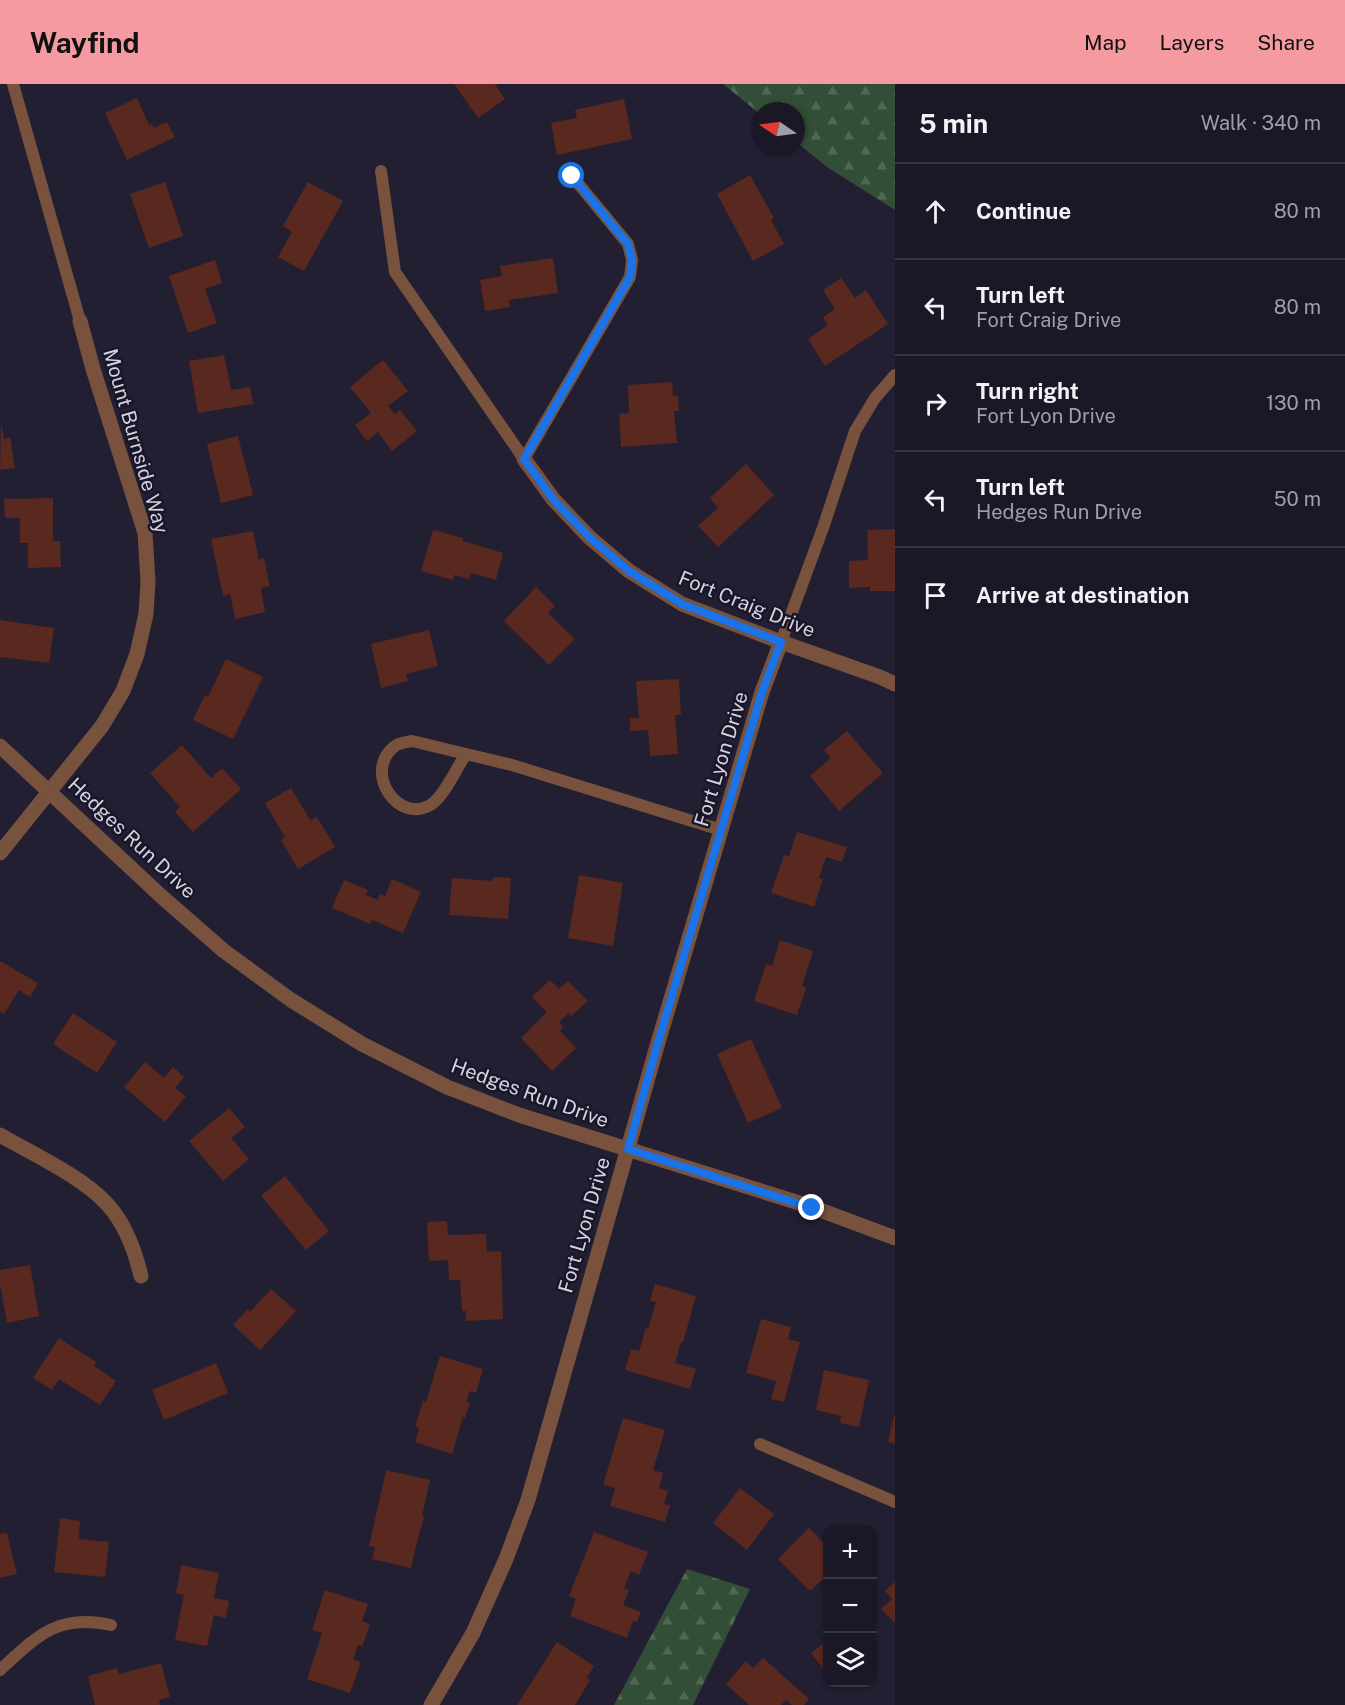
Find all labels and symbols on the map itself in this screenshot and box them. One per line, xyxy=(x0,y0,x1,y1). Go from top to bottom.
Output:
north arrow xyxy=(751,102,805,156)
route start xyxy=(558,162,584,188)
street label: Mount Burnside Way xyxy=(98,346,174,536)
street label: Fort Craig Drive xyxy=(675,566,819,642)
street label: Fort Lyon Drive xyxy=(689,689,753,829)
street label: Hedges Run Drive xyxy=(63,773,201,903)
street label: Hedges Run Drive xyxy=(448,1053,612,1133)
street label: Fort Lyon Drive xyxy=(553,1154,615,1296)
route end xyxy=(798,1194,824,1220)

